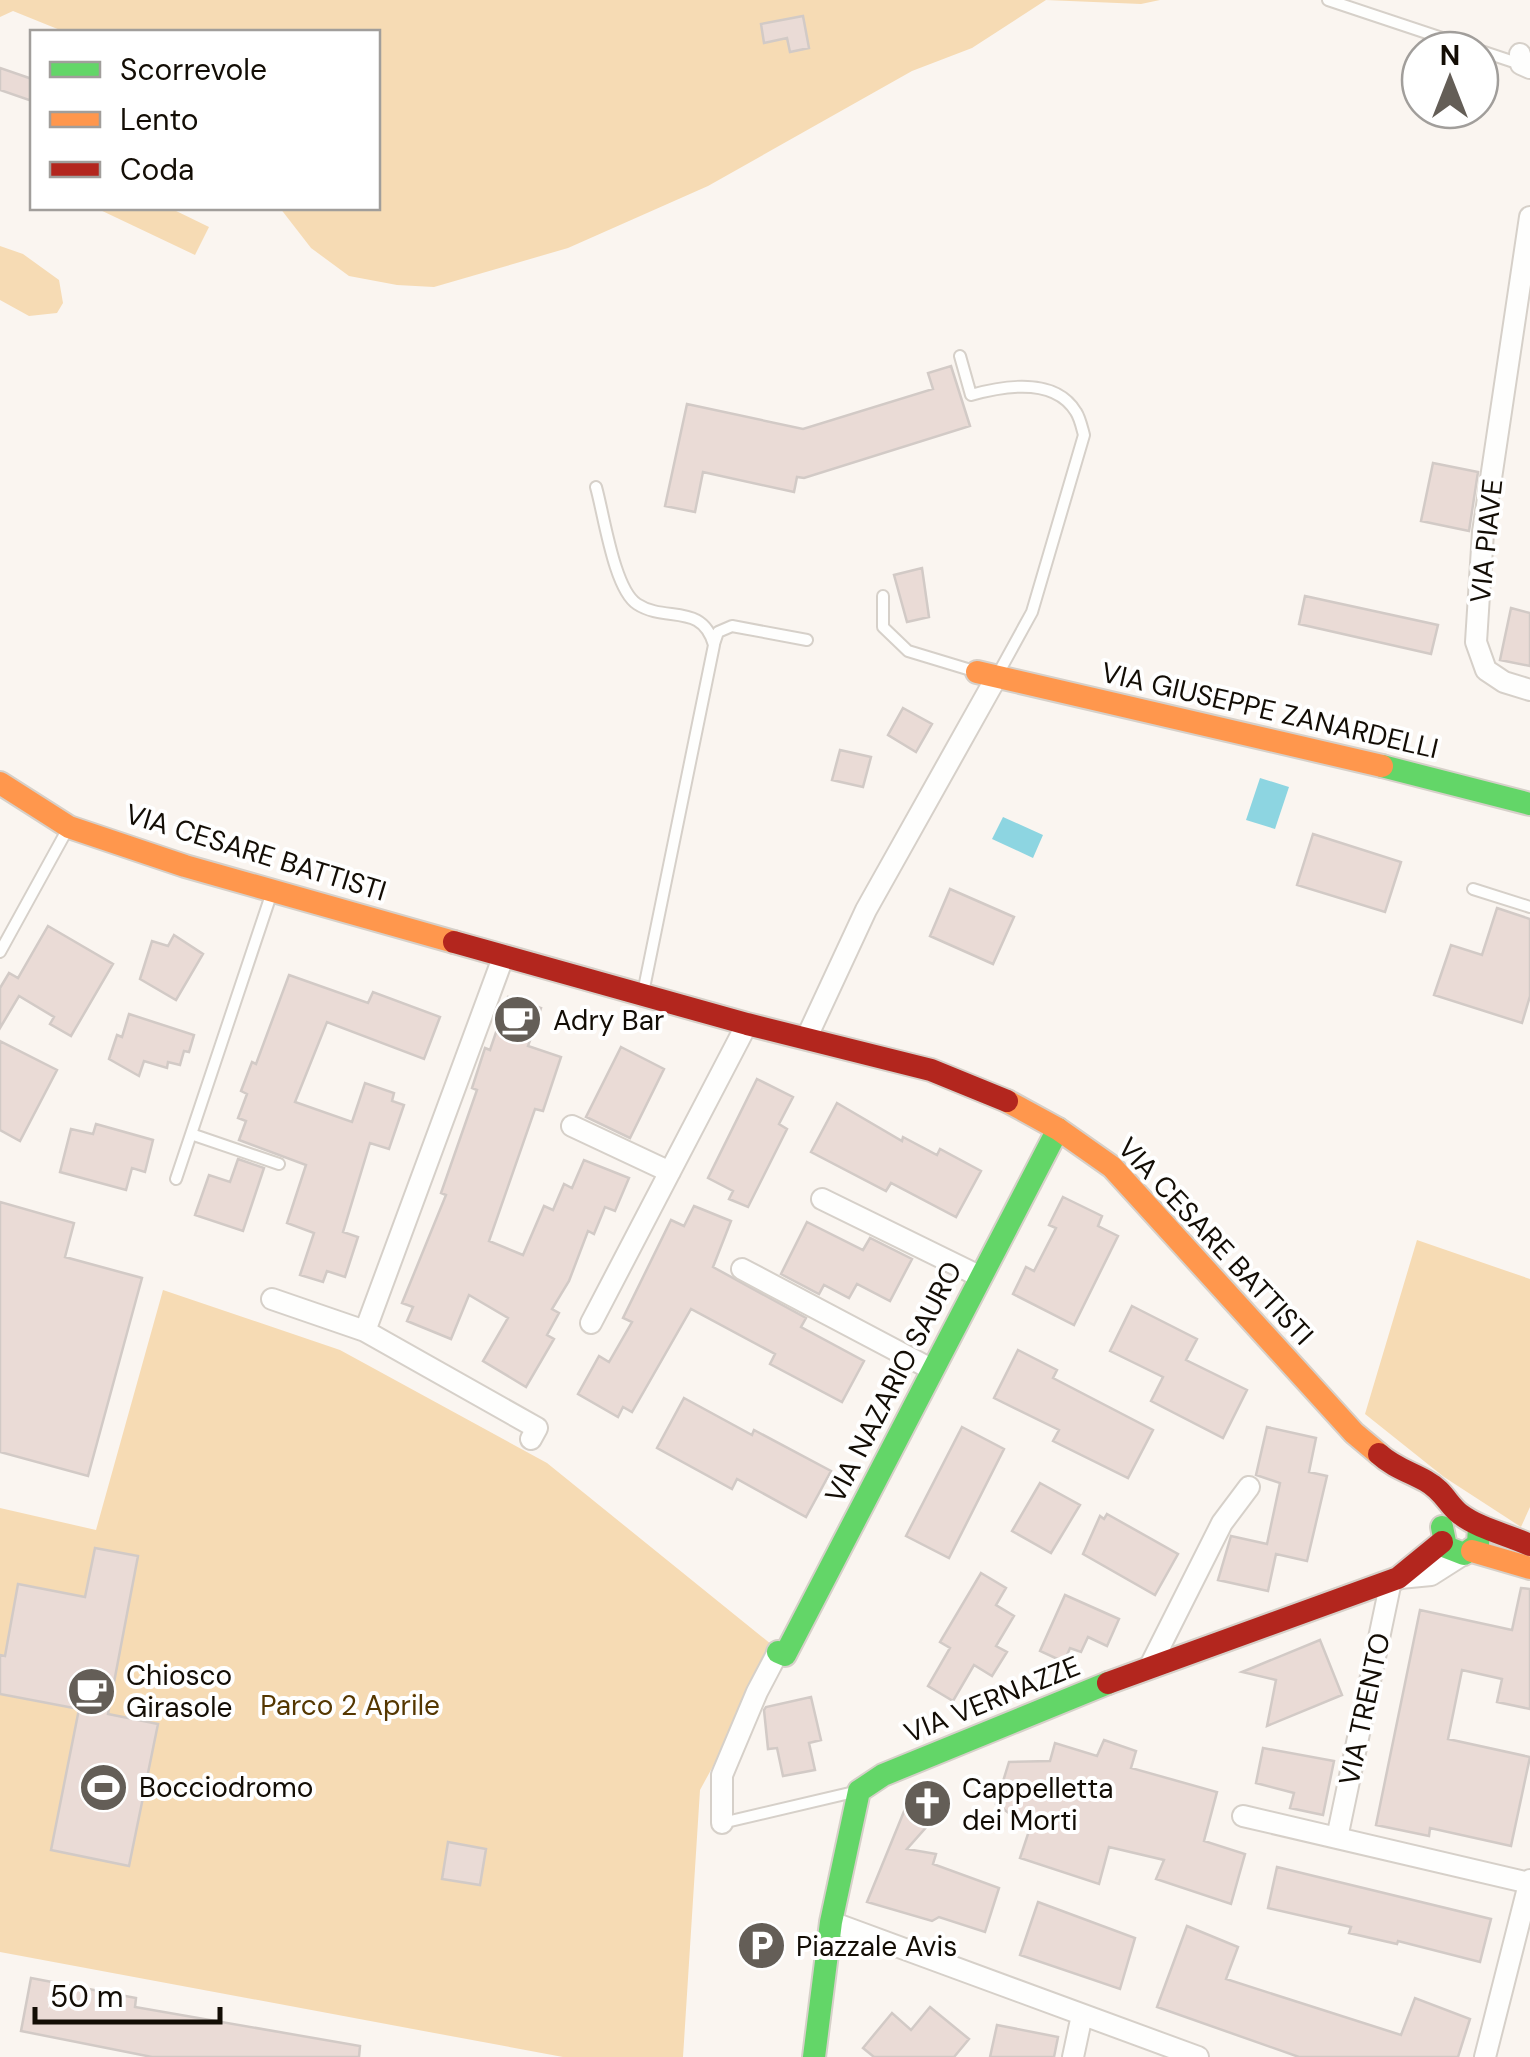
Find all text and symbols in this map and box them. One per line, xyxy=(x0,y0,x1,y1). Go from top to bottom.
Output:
legend xyxy=(30,30,380,210)
north arrow xyxy=(1400,30,1500,130)
text: N xyxy=(1440,37,1460,74)
text: Scorrevole xyxy=(120,50,267,89)
text: Lento xyxy=(120,100,199,139)
text: Coda xyxy=(120,150,194,189)
street label: VIA PIAVE xyxy=(1462,477,1511,605)
street label: VIA GIUSEPPE ZANARDELLI xyxy=(1098,654,1442,767)
street label: VIA CESARE BATTISTI xyxy=(121,795,391,910)
cafe icon: Adry Bar xyxy=(492,994,544,1046)
place label: Adry Bar xyxy=(553,1002,664,1039)
street label: VIA CESARE BATTISTI xyxy=(1110,1130,1322,1353)
street label: VIA NAZARIO SAURO xyxy=(817,1255,970,1509)
street label: VIA TRENTO xyxy=(1330,1629,1399,1789)
street label: VIA VERNAZZE xyxy=(899,1647,1086,1752)
place label: Chiosco Girasole xyxy=(126,1657,232,1726)
cafe icon: Chiosco Girasole xyxy=(65,1665,117,1717)
park label: Parco 2 Aprile xyxy=(260,1687,440,1724)
sports icon: Bocciodromo xyxy=(78,1761,130,1813)
place label: Bocciodromo xyxy=(139,1769,313,1806)
place label: Cappelletta dei Morti xyxy=(962,1770,1113,1839)
church icon: Cappelletta dei Morti xyxy=(901,1778,953,1830)
parking icon: Piazzale Avis xyxy=(735,1920,787,1972)
place label: Piazzale Avis xyxy=(796,1928,957,1965)
scale bar xyxy=(35,1962,220,2024)
text: 50 m xyxy=(50,1977,124,2016)

